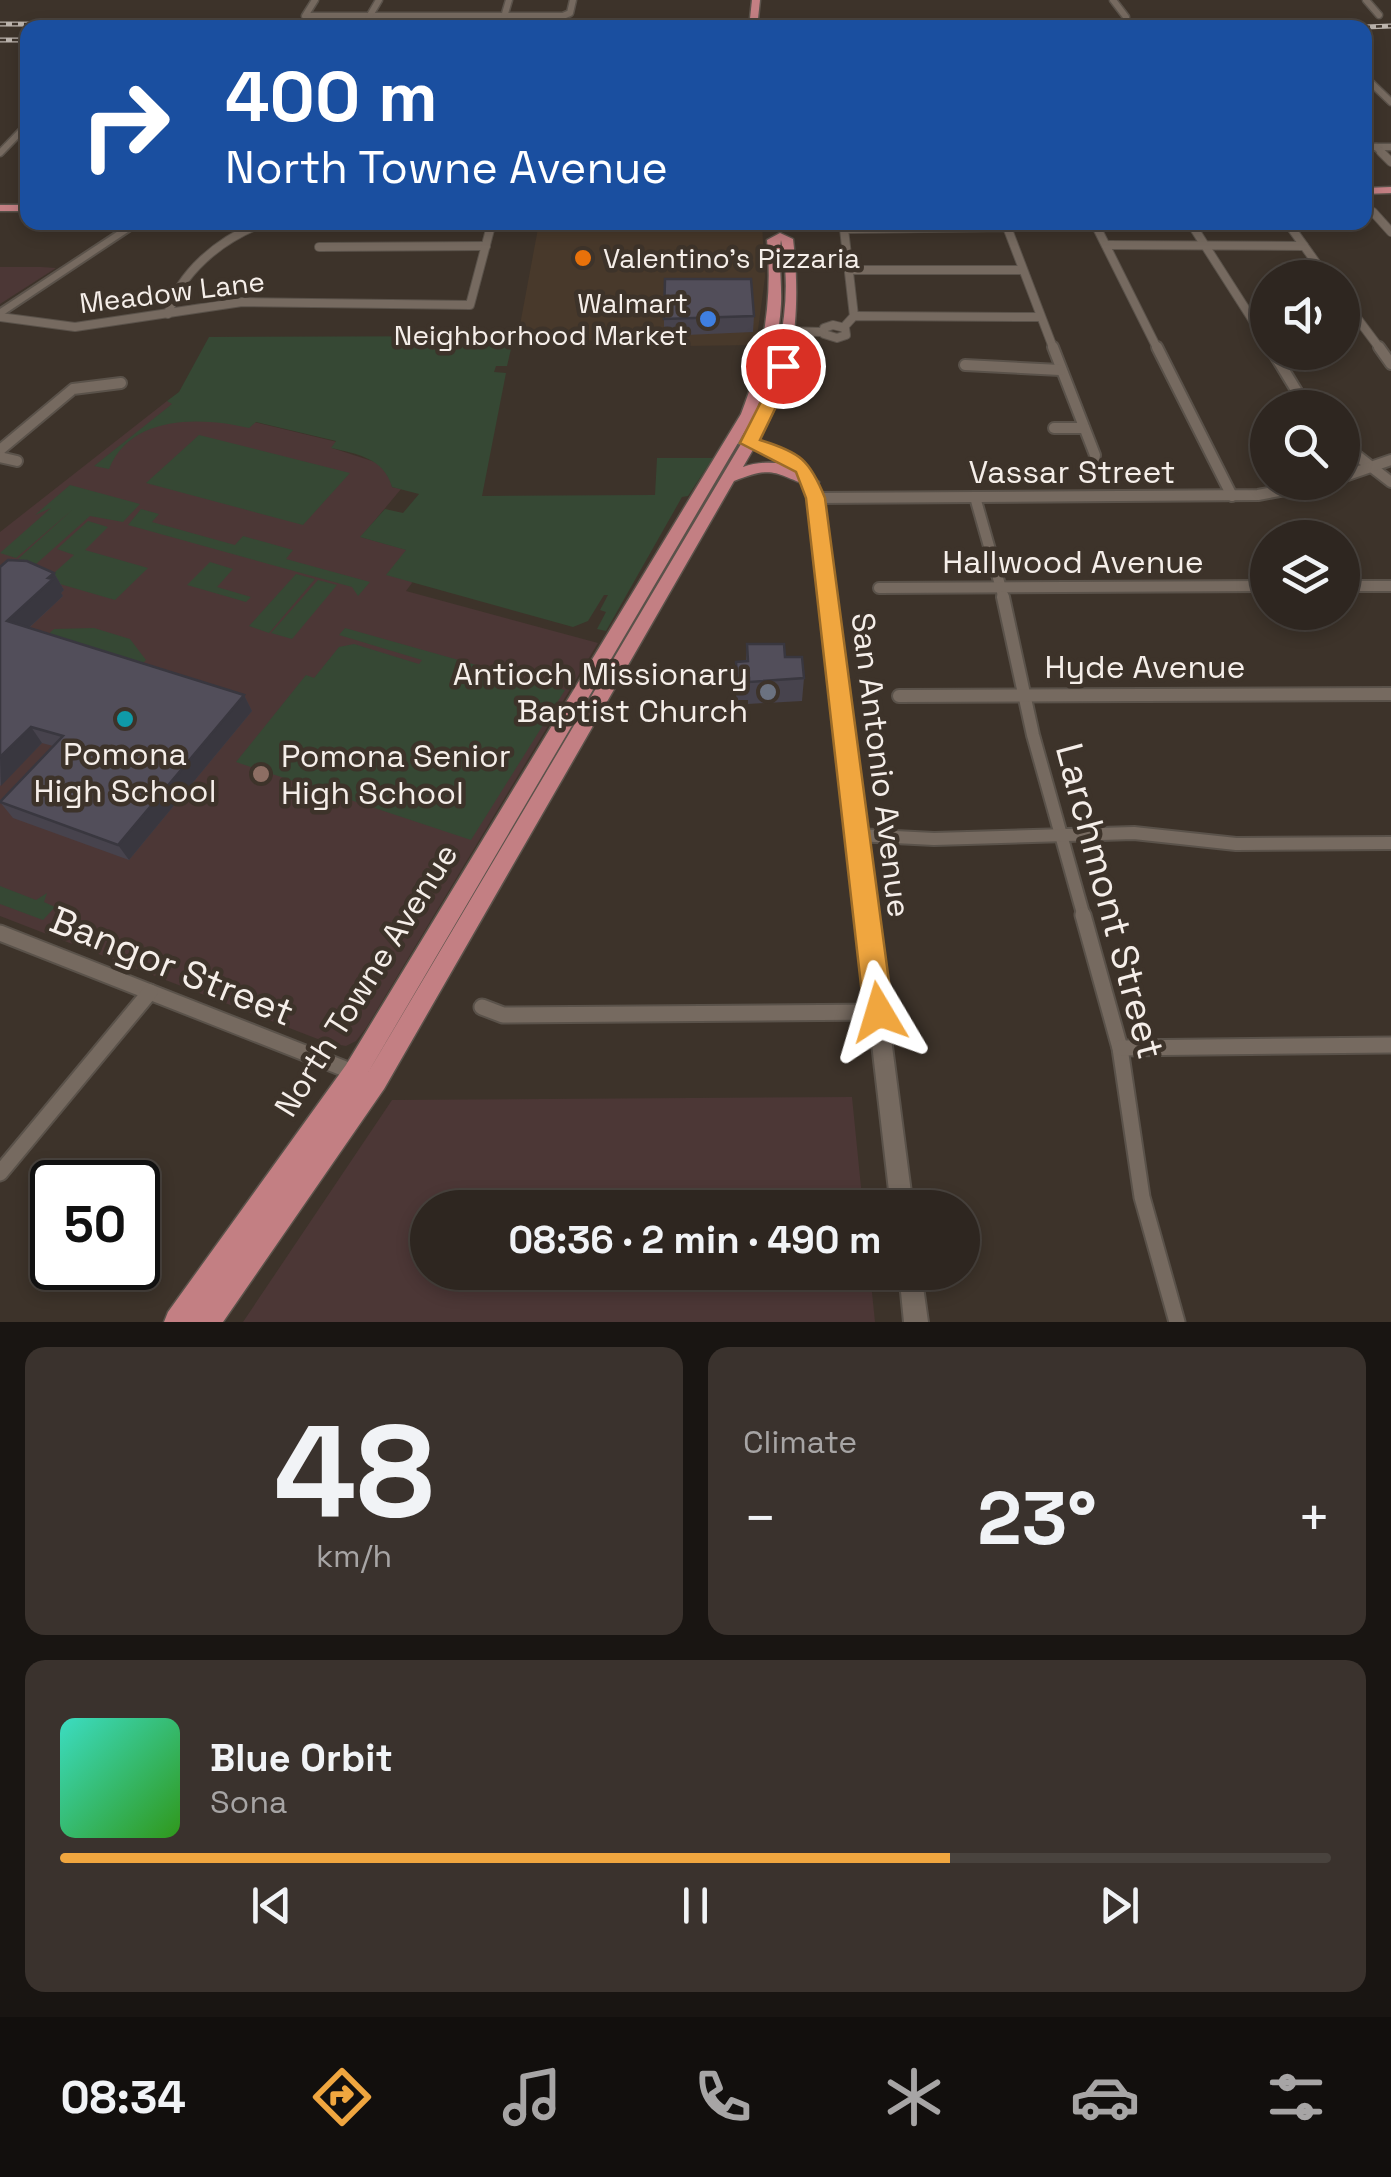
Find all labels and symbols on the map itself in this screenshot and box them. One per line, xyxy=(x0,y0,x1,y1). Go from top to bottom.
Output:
place label: Valentino's Pizzaria xyxy=(603,240,860,276)
marker: Valentino's Pizzaria xyxy=(572,247,594,269)
street label: Meadow Lane xyxy=(77,263,267,321)
place label: Walmart Neighborhood Market xyxy=(394,285,688,353)
marker: Walmart Neighborhood Market xyxy=(697,308,719,330)
pin xyxy=(741,324,826,409)
street label: Vassar Street xyxy=(968,452,1176,492)
street label: Hallwood Avenue xyxy=(942,542,1204,582)
street label: San Antonio Avenue xyxy=(842,610,920,920)
street label: Hyde Avenue xyxy=(1045,647,1245,687)
place label: Antioch Missionary Baptist Church xyxy=(453,654,748,731)
marker: Antioch Missionary Baptist Church xyxy=(757,681,779,703)
marker: Pomona High School xyxy=(114,708,136,730)
place label: Pomona High School xyxy=(34,734,216,811)
place label: Pomona Senior High School xyxy=(281,736,511,813)
street label: Larchmont Street xyxy=(1045,738,1175,1064)
marker: Pomona Senior High School xyxy=(250,763,272,785)
street label: North Towne Avenue xyxy=(266,836,466,1124)
street label: Bangor Street xyxy=(43,895,301,1037)
position arrow xyxy=(827,960,931,1064)
speed limit sign: 50 xyxy=(30,1160,160,1290)

